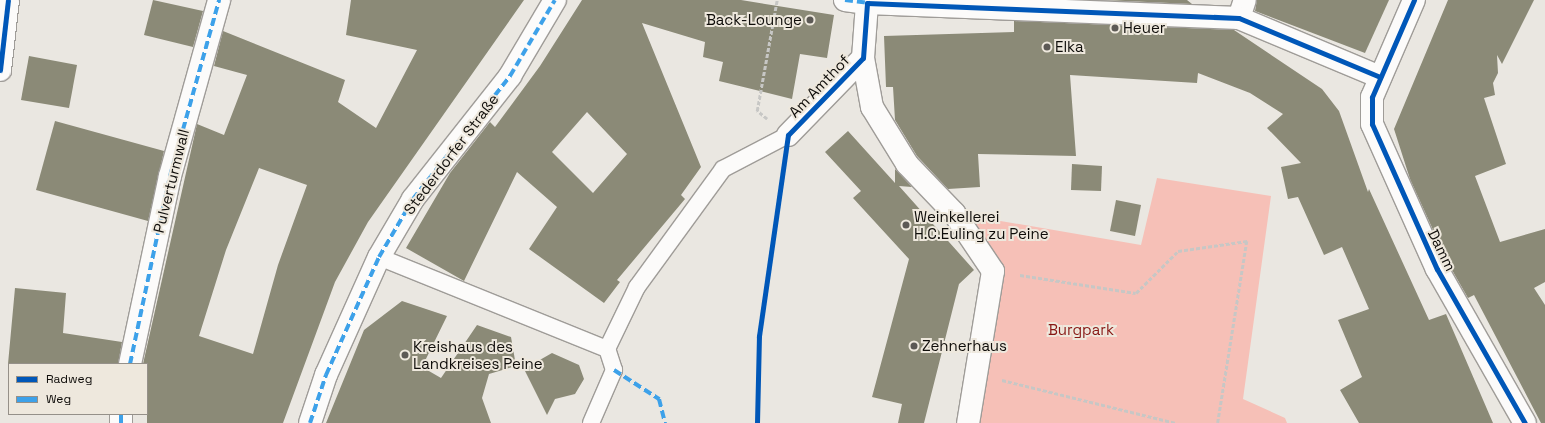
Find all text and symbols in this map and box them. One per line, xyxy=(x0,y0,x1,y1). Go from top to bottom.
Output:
place label: Back-Lounge xyxy=(706,11,802,29)
marker: Back-Lounge xyxy=(805,15,815,25)
place label: Heuer xyxy=(1123,19,1165,37)
marker: Heuer xyxy=(1110,23,1120,33)
place label: Elka xyxy=(1055,38,1084,56)
marker: Elka xyxy=(1042,42,1052,52)
street label: Am Amthof xyxy=(785,51,853,121)
street label: Stederdorfer Straße xyxy=(400,90,502,218)
street label: Pulverturmwall xyxy=(149,127,193,235)
place label: Weinkellerei H.C.Euling zu Peine xyxy=(914,207,1049,242)
marker: Weinkellerei H.C.Euling zu Peine xyxy=(901,220,911,230)
street label: Damm xyxy=(1424,226,1460,274)
park label: Burgpark xyxy=(1048,321,1114,339)
place label: Kreishaus des Landkreises Peine xyxy=(413,337,543,372)
place label: Zehnerhaus xyxy=(922,337,1007,355)
marker: Zehnerhaus xyxy=(909,341,919,351)
marker: Kreishaus des Landkreises Peine xyxy=(400,350,410,360)
legend xyxy=(8,363,148,415)
text: Radweg xyxy=(46,371,92,387)
text: Weg xyxy=(46,391,71,407)

